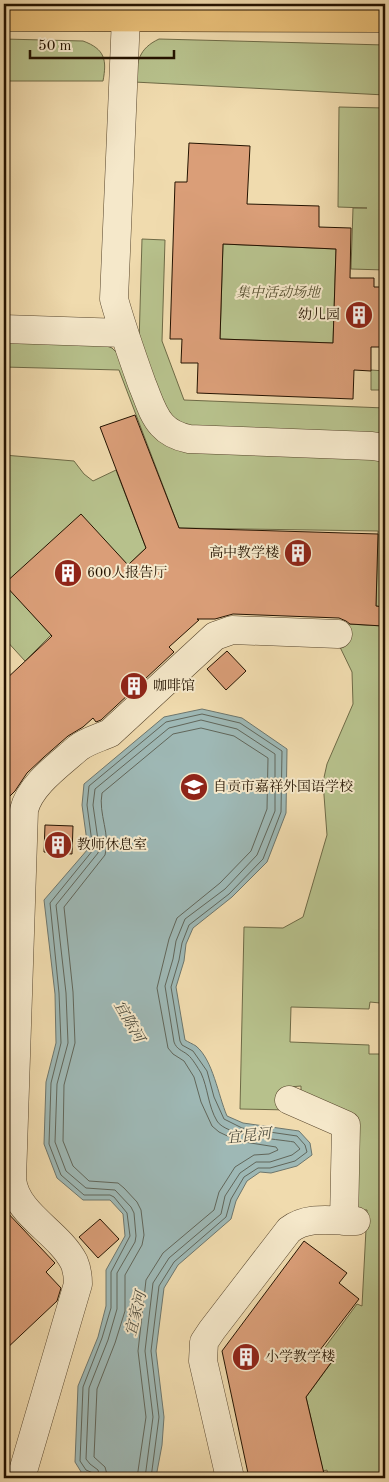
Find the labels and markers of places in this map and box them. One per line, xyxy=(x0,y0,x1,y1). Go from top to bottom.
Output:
building icon: 幼儿园 xyxy=(344,300,374,330)
place label: 幼儿园 xyxy=(298,307,340,322)
building icon: 高中教学楼 xyxy=(283,538,313,568)
place label: 高中教学楼 xyxy=(209,545,279,560)
building icon: 600人报告厅 xyxy=(53,558,83,588)
place label: 600人报告厅 xyxy=(87,565,167,580)
building icon: 咖啡馆 xyxy=(119,671,149,701)
place label: 咖啡馆 xyxy=(153,678,195,693)
school or university icon: 自贡市嘉祥外国语学校 xyxy=(179,772,209,802)
place label: 自贡市嘉祥外国语学校 xyxy=(213,779,353,794)
building icon: 教师休息室 xyxy=(43,830,73,860)
place label: 教师休息室 xyxy=(77,837,147,852)
building icon: 小学教学楼 xyxy=(231,1342,261,1372)
place label: 小学教学楼 xyxy=(265,1349,335,1364)

